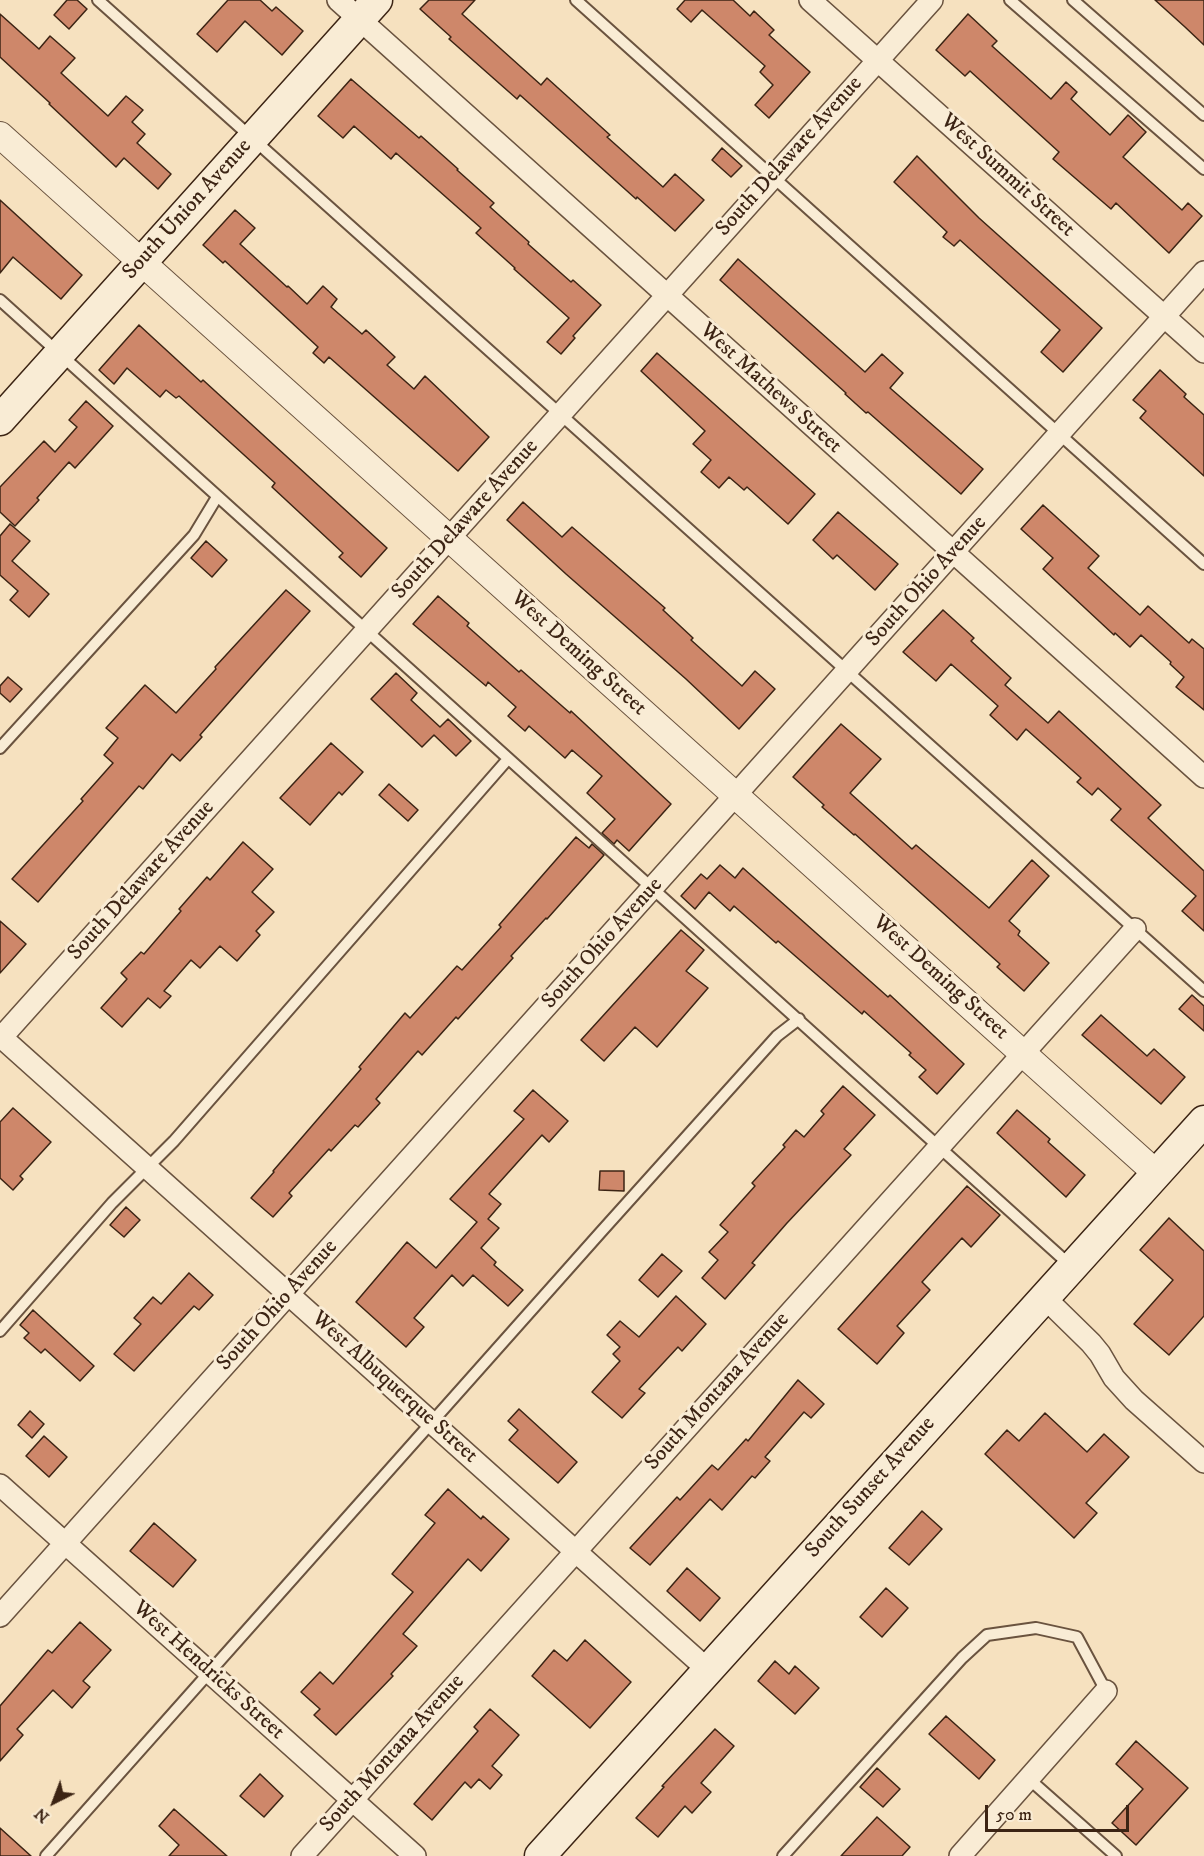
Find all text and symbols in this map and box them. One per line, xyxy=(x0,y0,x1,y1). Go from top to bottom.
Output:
street label: South Delaware Avenue xyxy=(711,71,869,243)
street label: West Summit Street xyxy=(934,109,1080,243)
street label: South Union Avenue xyxy=(118,134,258,286)
street label: West Mathews Street xyxy=(693,318,847,460)
street label: South Delaware Avenue xyxy=(387,434,545,606)
street label: South Ohio Avenue xyxy=(861,511,993,653)
street label: West Deming Street xyxy=(505,586,651,722)
street label: South Delaware Avenue xyxy=(63,795,221,967)
street label: South Ohio Avenue xyxy=(537,873,669,1015)
street label: West Deming Street xyxy=(867,910,1013,1046)
street label: South Ohio Avenue xyxy=(212,1235,344,1377)
street label: West Albuquerque Street xyxy=(305,1306,483,1470)
street label: South Montana Avenue xyxy=(640,1308,796,1476)
street label: South Sunset Avenue xyxy=(800,1412,942,1564)
street label: West Hendricks Street xyxy=(127,1596,289,1746)
street label: South Montana Avenue xyxy=(315,1670,471,1838)
north arrow xyxy=(24,1772,84,1832)
scale bar xyxy=(988,1793,1132,1831)
text: N xyxy=(30,1804,54,1827)
text: 50 m xyxy=(996,1804,1032,1826)

